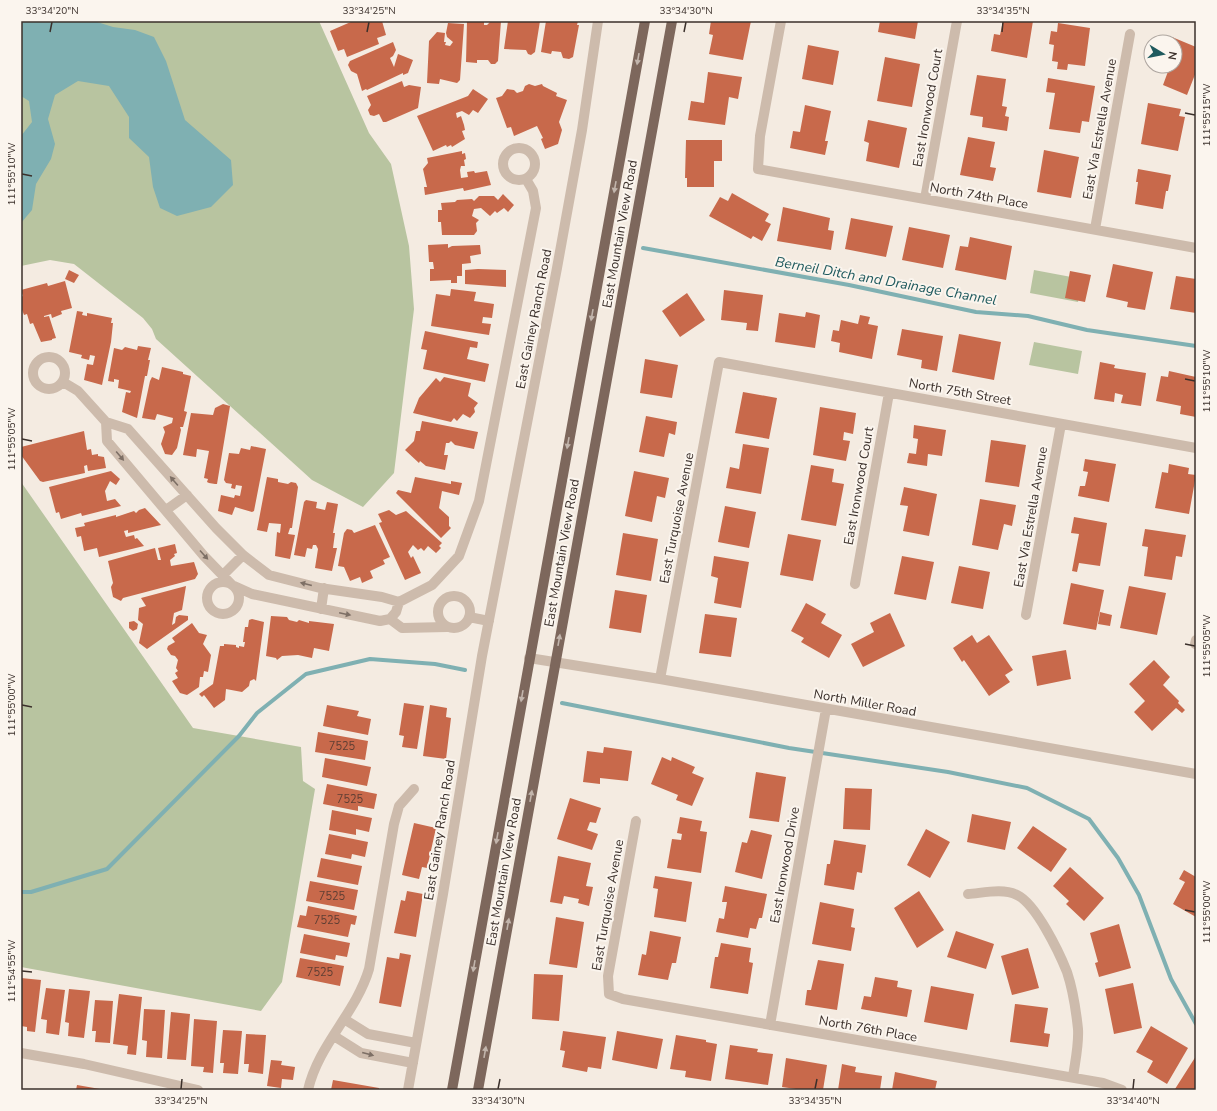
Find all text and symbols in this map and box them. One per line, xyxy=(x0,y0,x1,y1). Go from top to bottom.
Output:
text: 33°34'20"N xyxy=(25,4,79,18)
text: 33°34'25"N xyxy=(342,4,396,18)
text: 33°34'30"N xyxy=(659,4,713,18)
text: 33°34'35"N xyxy=(976,4,1030,18)
north arrow xyxy=(1143,34,1183,74)
street label: East Ironwood Court xyxy=(909,47,947,168)
text: N xyxy=(1164,50,1180,61)
one-way arrow xyxy=(635,53,641,65)
street label: East Via Estrella Avenue xyxy=(1079,57,1121,201)
text: 111°55'15"W xyxy=(1200,84,1214,146)
text: 111°55'10"W xyxy=(5,143,19,205)
street label: East Mountain View Road xyxy=(598,159,642,309)
street label: North 74th Place xyxy=(928,178,1030,214)
one-way arrow xyxy=(612,181,618,193)
street label: East Gainey Ranch Road xyxy=(512,248,556,390)
water label: Berneil Ditch and Drainage Channel xyxy=(774,252,998,310)
one-way arrow xyxy=(588,309,594,321)
text: 111°55'10"W xyxy=(1200,350,1214,412)
street label: North 75th Street xyxy=(907,374,1013,410)
text: 111°55'05"W xyxy=(5,408,19,470)
street label: East Ironwood Court xyxy=(840,425,878,546)
one-way arrow xyxy=(565,437,571,449)
street label: East Via Estrella Avenue xyxy=(1010,445,1052,589)
one-way arrow xyxy=(115,451,124,461)
street label: East Turquoise Avenue xyxy=(655,451,699,585)
one-way arrow xyxy=(170,476,179,486)
street label: East Mountain View Road xyxy=(540,478,584,628)
one-way arrow xyxy=(199,550,209,560)
one-way arrow xyxy=(300,581,312,587)
one-way arrow xyxy=(339,611,351,617)
text: 111°55'05"W xyxy=(1200,615,1214,677)
one-way arrow xyxy=(556,634,562,646)
text: 111°55'00"W xyxy=(5,674,19,736)
street label: North Miller Road xyxy=(812,685,918,721)
one-way arrow xyxy=(519,690,525,702)
house number: 7525 xyxy=(329,739,356,754)
street label: East Gainey Ranch Road xyxy=(420,758,460,902)
one-way arrow xyxy=(528,790,534,802)
house number: 7525 xyxy=(337,792,364,807)
street label: East Mountain View Road xyxy=(482,797,526,947)
street label: East Ironwood Drive xyxy=(766,805,804,925)
one-way arrow xyxy=(494,832,500,844)
street label: East Turquoise Avenue xyxy=(588,838,628,972)
text: 111°55'00"W xyxy=(1200,881,1214,943)
house number: 7525 xyxy=(319,889,346,904)
house number: 7525 xyxy=(314,913,341,928)
one-way arrow xyxy=(505,918,511,930)
text: 111°54'55"W xyxy=(5,940,19,1002)
one-way arrow xyxy=(471,960,477,972)
house number: 7525 xyxy=(307,965,334,980)
street label: North 76th Place xyxy=(817,1011,919,1047)
one-way arrow xyxy=(482,1046,488,1058)
one-way arrow xyxy=(362,1052,374,1058)
text: 33°34'25"N xyxy=(154,1094,208,1108)
text: 33°34'30"N xyxy=(471,1094,525,1108)
text: 33°34'35"N xyxy=(788,1094,842,1108)
text: 33°34'40"N xyxy=(1106,1094,1160,1108)

